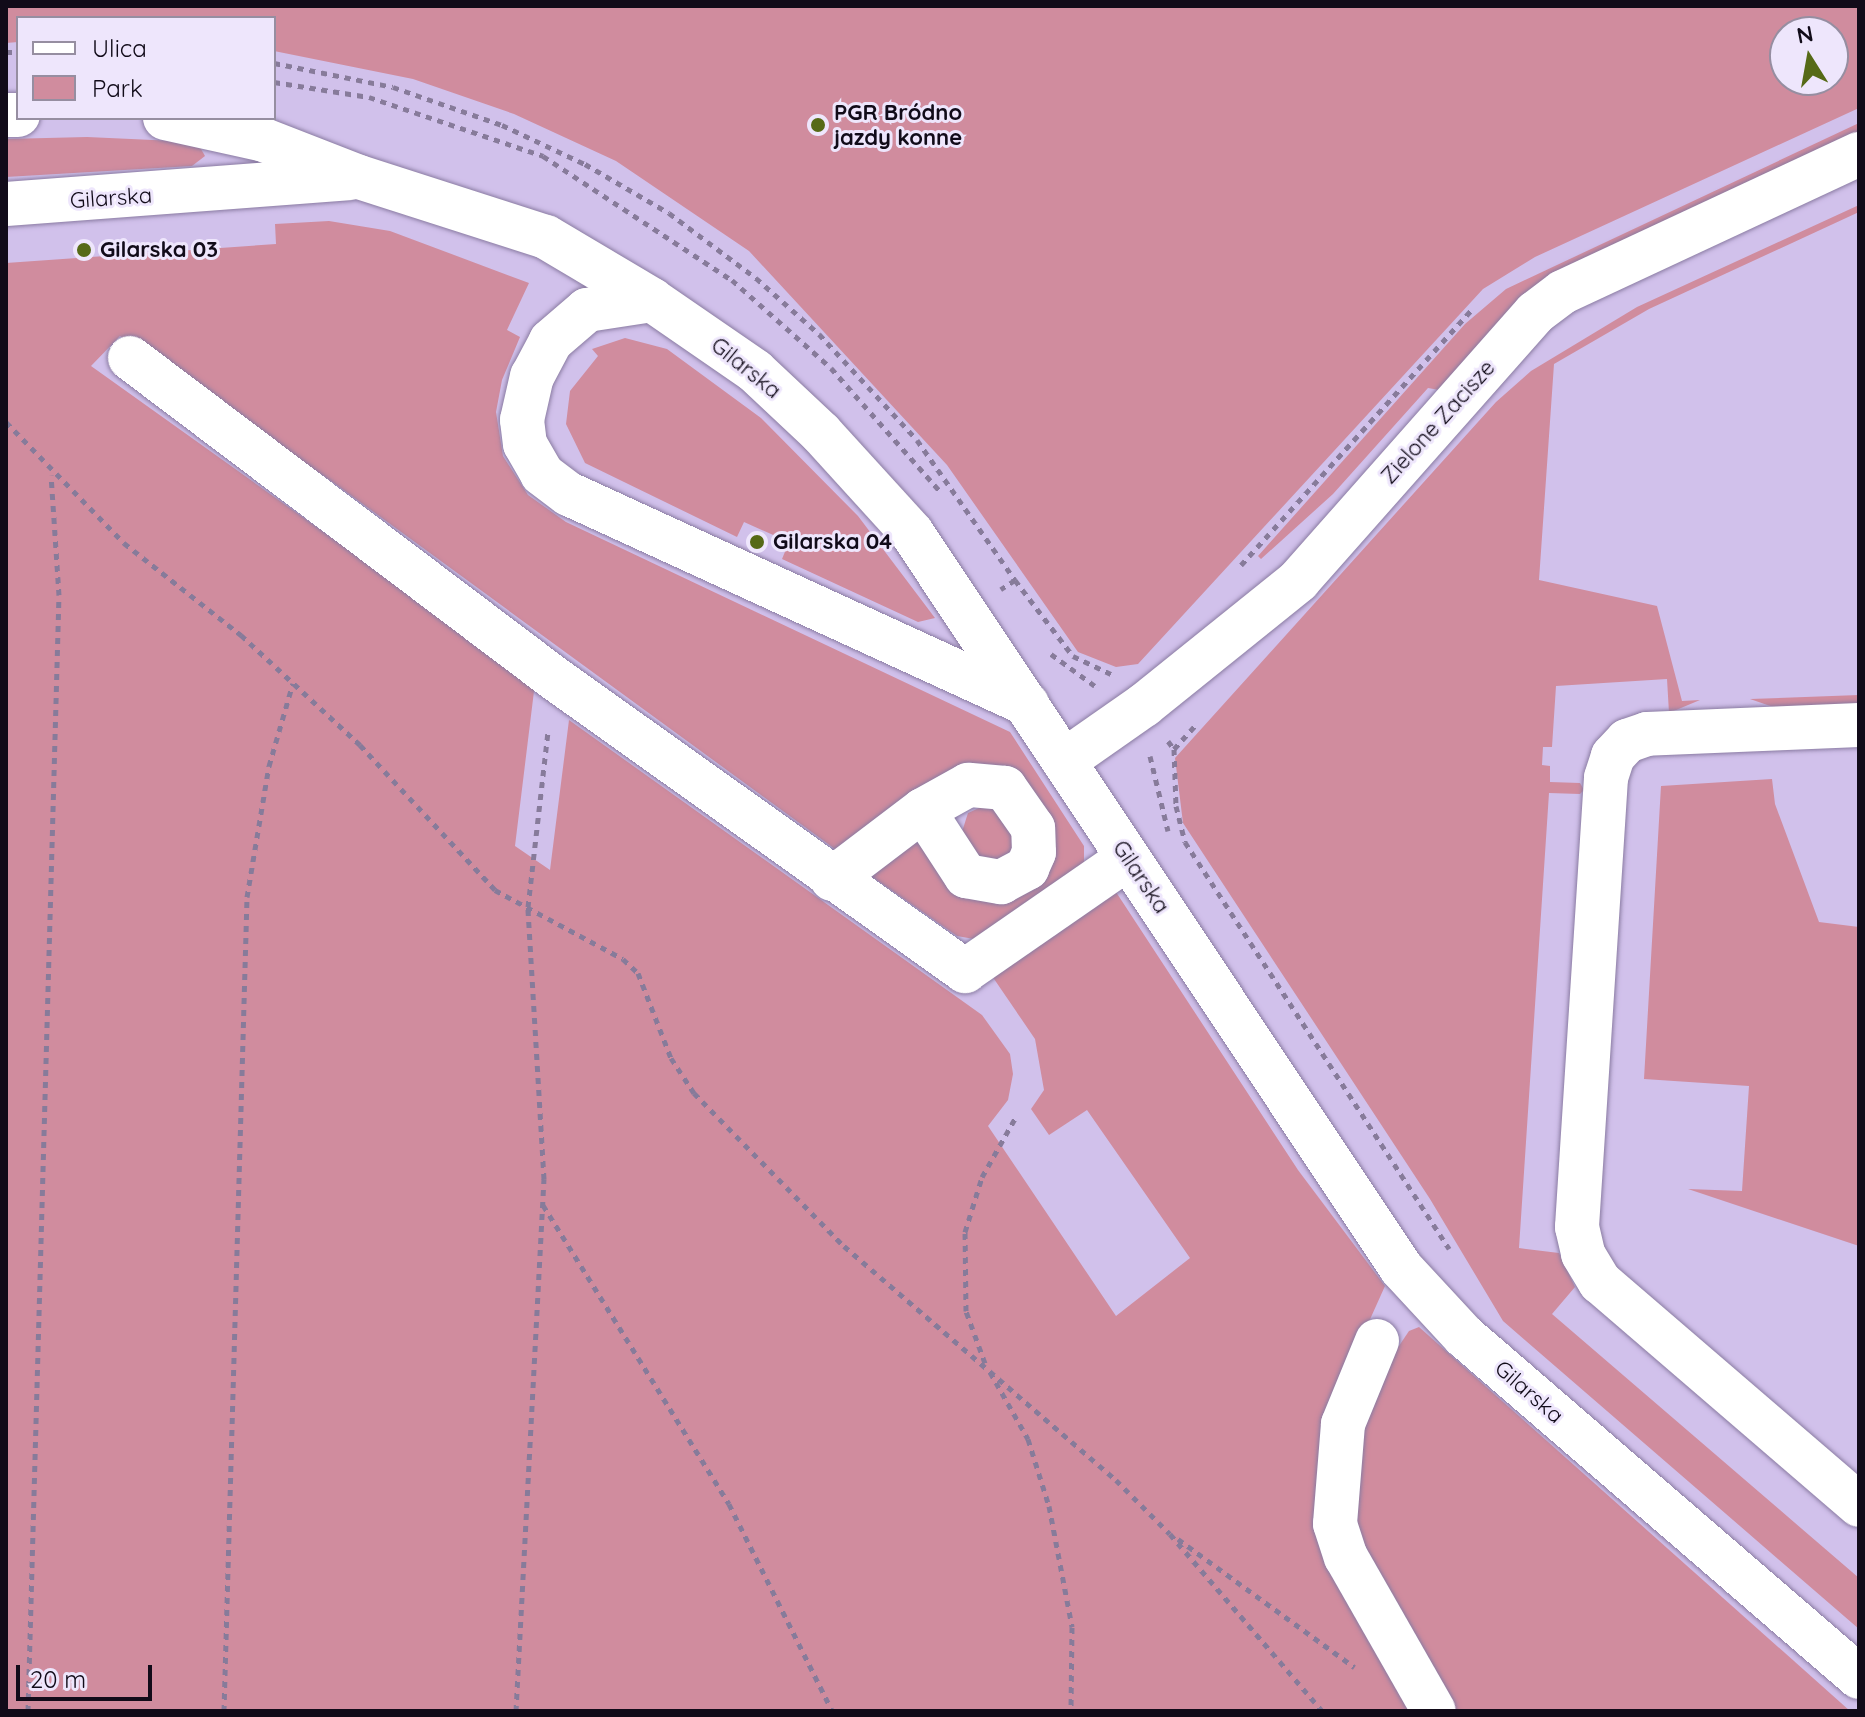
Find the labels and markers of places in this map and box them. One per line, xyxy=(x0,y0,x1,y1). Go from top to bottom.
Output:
place label: PGR Bródno jazdy konne xyxy=(834,99,962,150)
marker: PGR Bródno jazdy konne xyxy=(809,116,827,134)
place label: Gilarska 03 xyxy=(100,237,218,263)
marker: Gilarska 03 xyxy=(75,241,93,259)
place label: Gilarska 04 xyxy=(773,529,892,555)
marker: Gilarska 04 xyxy=(748,533,766,551)

